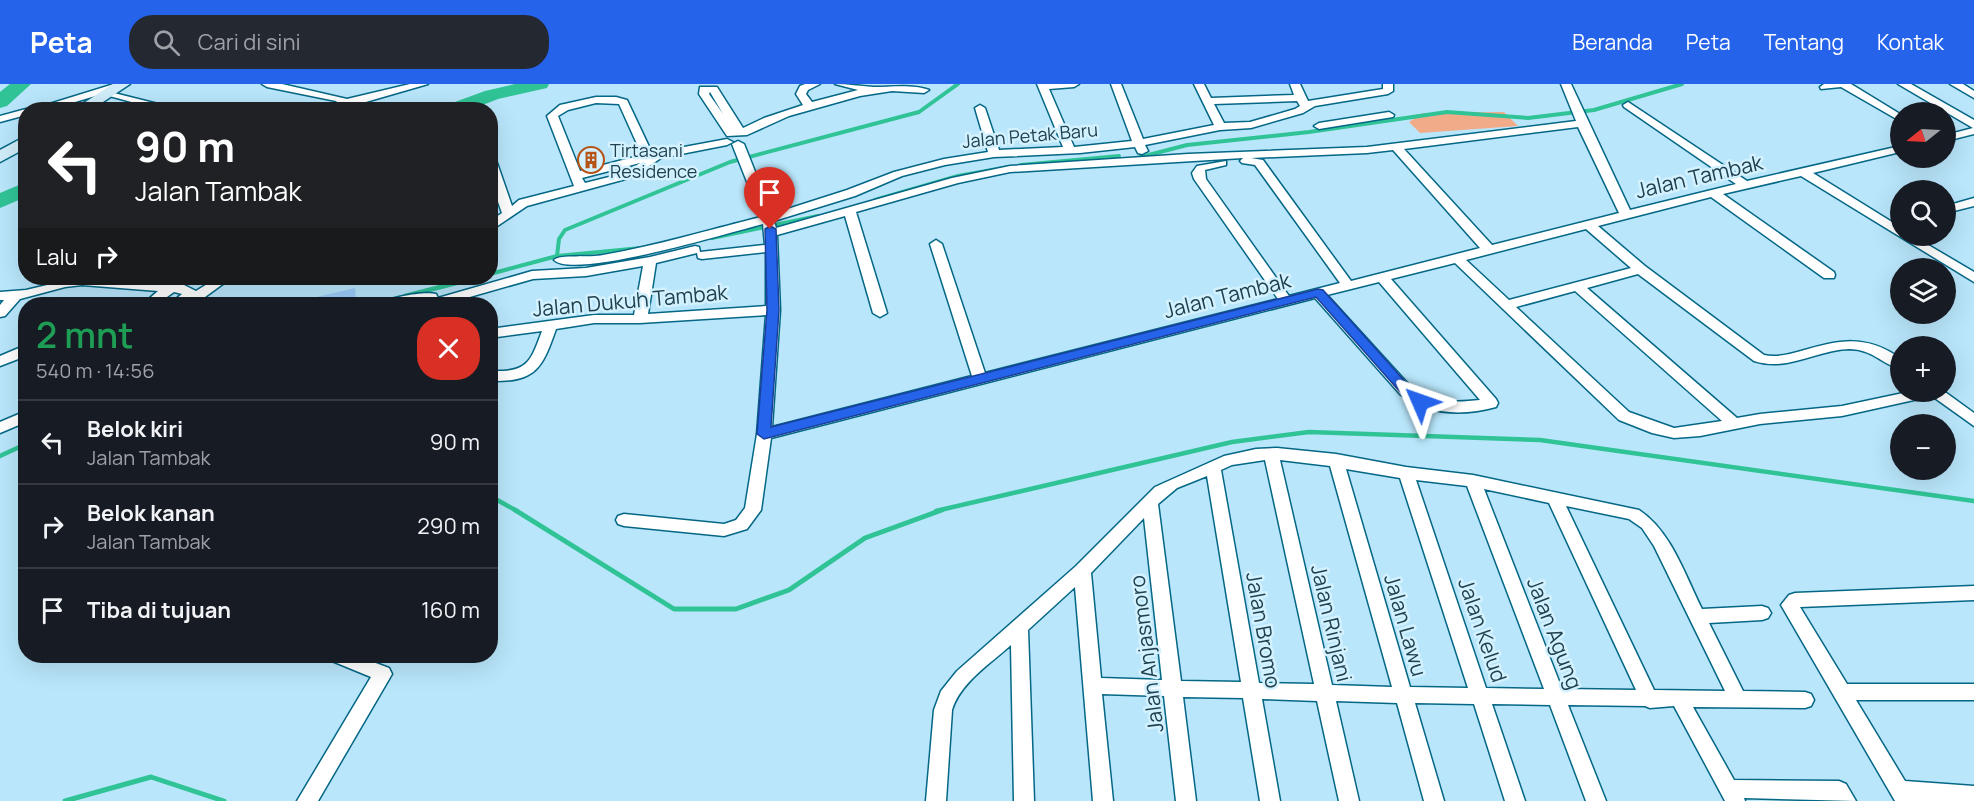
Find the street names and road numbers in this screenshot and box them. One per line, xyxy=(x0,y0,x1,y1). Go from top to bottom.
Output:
street label: Jalan Petak Baru xyxy=(961,117,1099,153)
street label: Jalan Tambak xyxy=(1633,148,1766,204)
street label: Jalan Tambak xyxy=(1161,266,1294,324)
street label: Jalan Dukuh Tambak xyxy=(531,277,729,322)
street label: Jalan Rinjani xyxy=(1305,562,1359,684)
street label: Jalan Bromo xyxy=(1240,570,1288,690)
street label: Jalan Lawu xyxy=(1378,571,1434,679)
street label: Jalan Agung xyxy=(1521,573,1589,693)
street label: Jalan Anjasmoro xyxy=(1122,574,1170,734)
street label: Jalan Kelud xyxy=(1452,574,1514,686)

